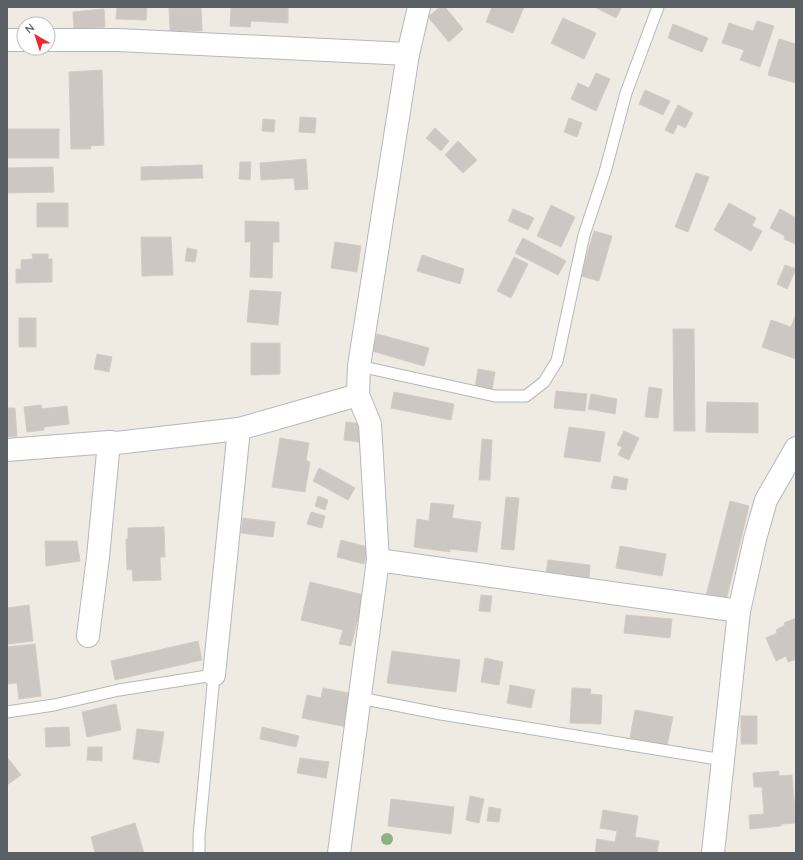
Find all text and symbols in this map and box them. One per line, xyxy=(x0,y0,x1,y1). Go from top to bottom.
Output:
north arrow xyxy=(16,16,56,56)
text: N xyxy=(22,20,37,36)

